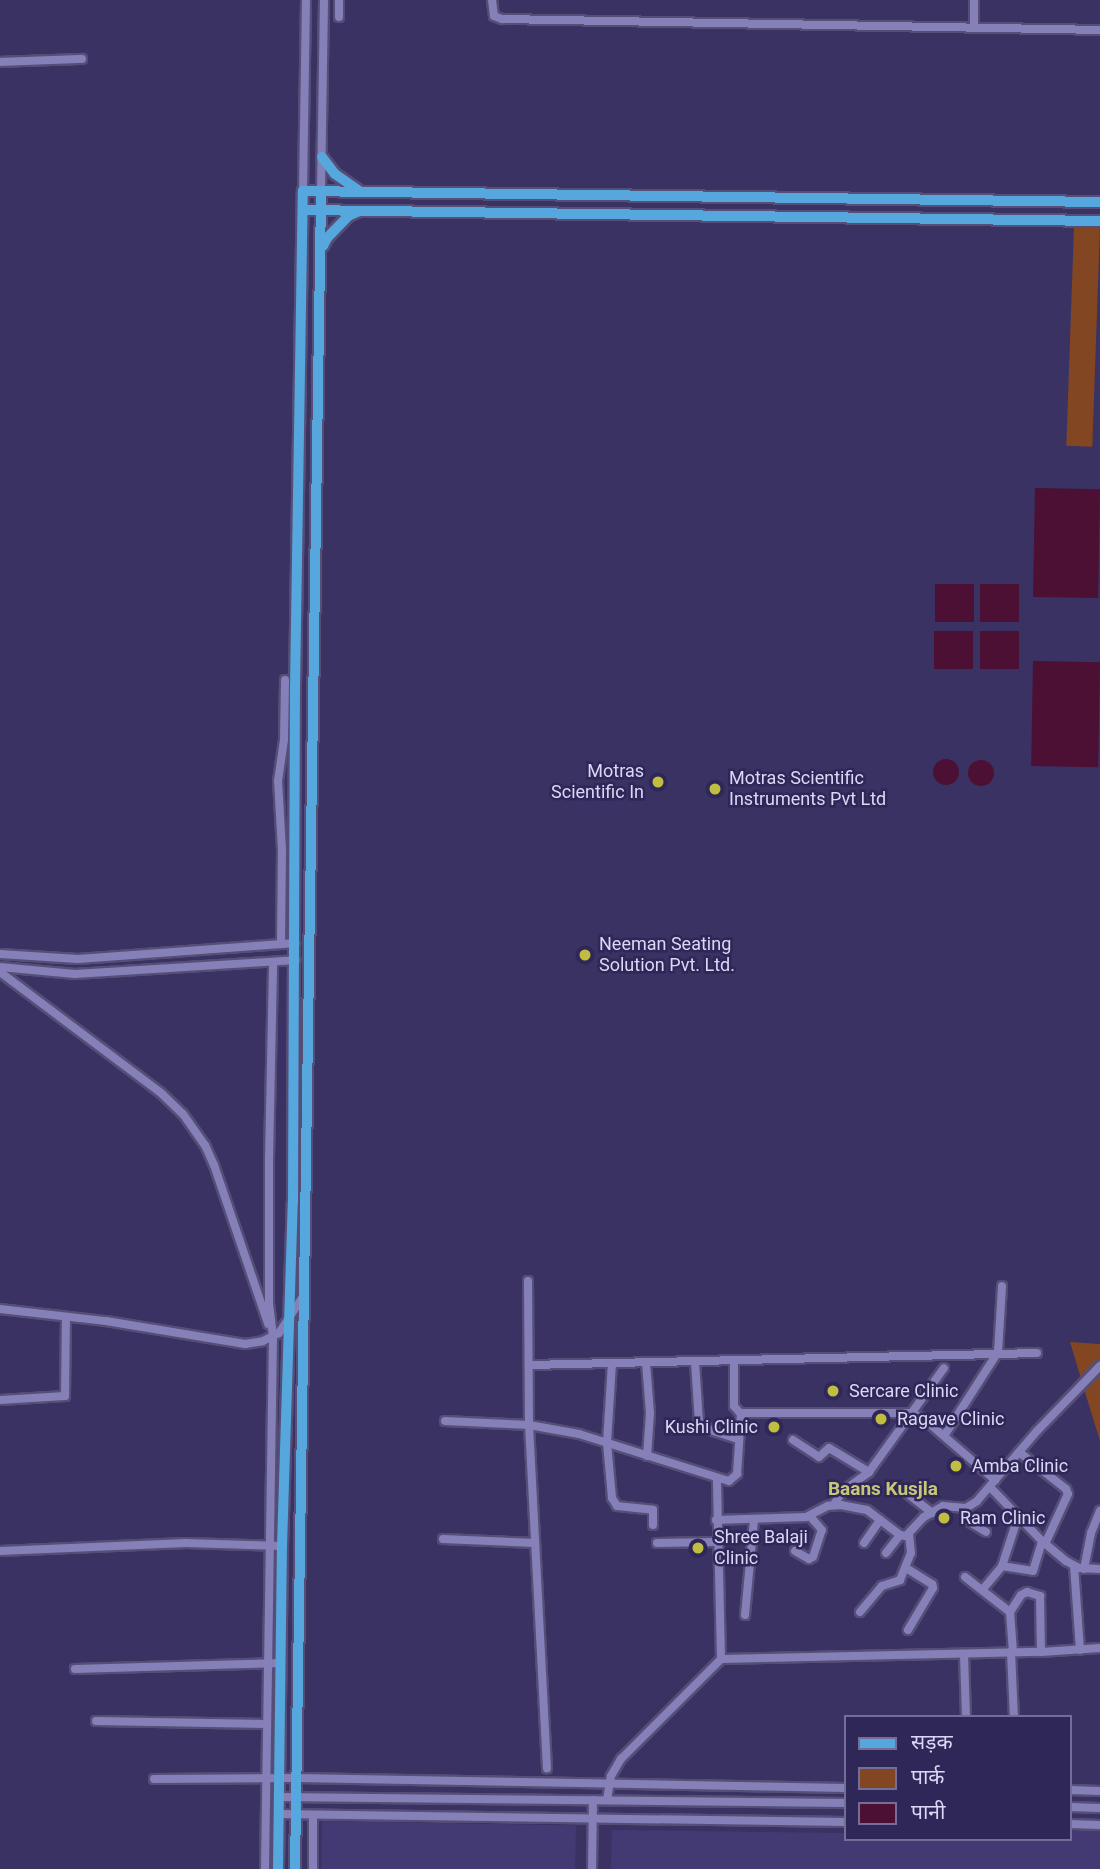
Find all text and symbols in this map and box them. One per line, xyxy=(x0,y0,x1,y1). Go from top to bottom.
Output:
place label: Motras Scientific In xyxy=(551,761,644,804)
place label: Motras Scientific Instruments Pvt Ltd xyxy=(729,768,886,810)
marker: Motras Scientific In xyxy=(650,774,666,790)
marker: Motras Scientific Instruments Pvt Ltd xyxy=(707,781,723,797)
place label: Neeman Seating Solution Pvt. Ltd. xyxy=(599,934,735,976)
marker: Neeman Seating Solution Pvt. Ltd. xyxy=(577,947,593,963)
place label: Sercare Clinic xyxy=(849,1380,959,1402)
marker: Sercare Clinic xyxy=(823,1381,843,1401)
place label: Ragave Clinic xyxy=(897,1408,1004,1430)
marker: Ragave Clinic xyxy=(871,1409,891,1429)
place label: Kushi Clinic xyxy=(665,1416,758,1438)
marker: Kushi Clinic xyxy=(764,1417,784,1437)
place label: Amba Clinic xyxy=(972,1455,1068,1477)
marker: Amba Clinic xyxy=(946,1456,966,1476)
district label: Baans Kusjla xyxy=(828,1478,938,1500)
place label: Ram Clinic xyxy=(960,1507,1045,1529)
marker: Ram Clinic xyxy=(934,1508,954,1528)
place label: Shree Balaji Clinic xyxy=(714,1527,808,1570)
marker: Shree Balaji Clinic xyxy=(688,1538,708,1558)
legend xyxy=(844,1715,1072,1841)
text: सड़क xyxy=(911,1730,953,1754)
text: पार्क xyxy=(911,1765,945,1789)
text: पानी xyxy=(911,1800,945,1824)

